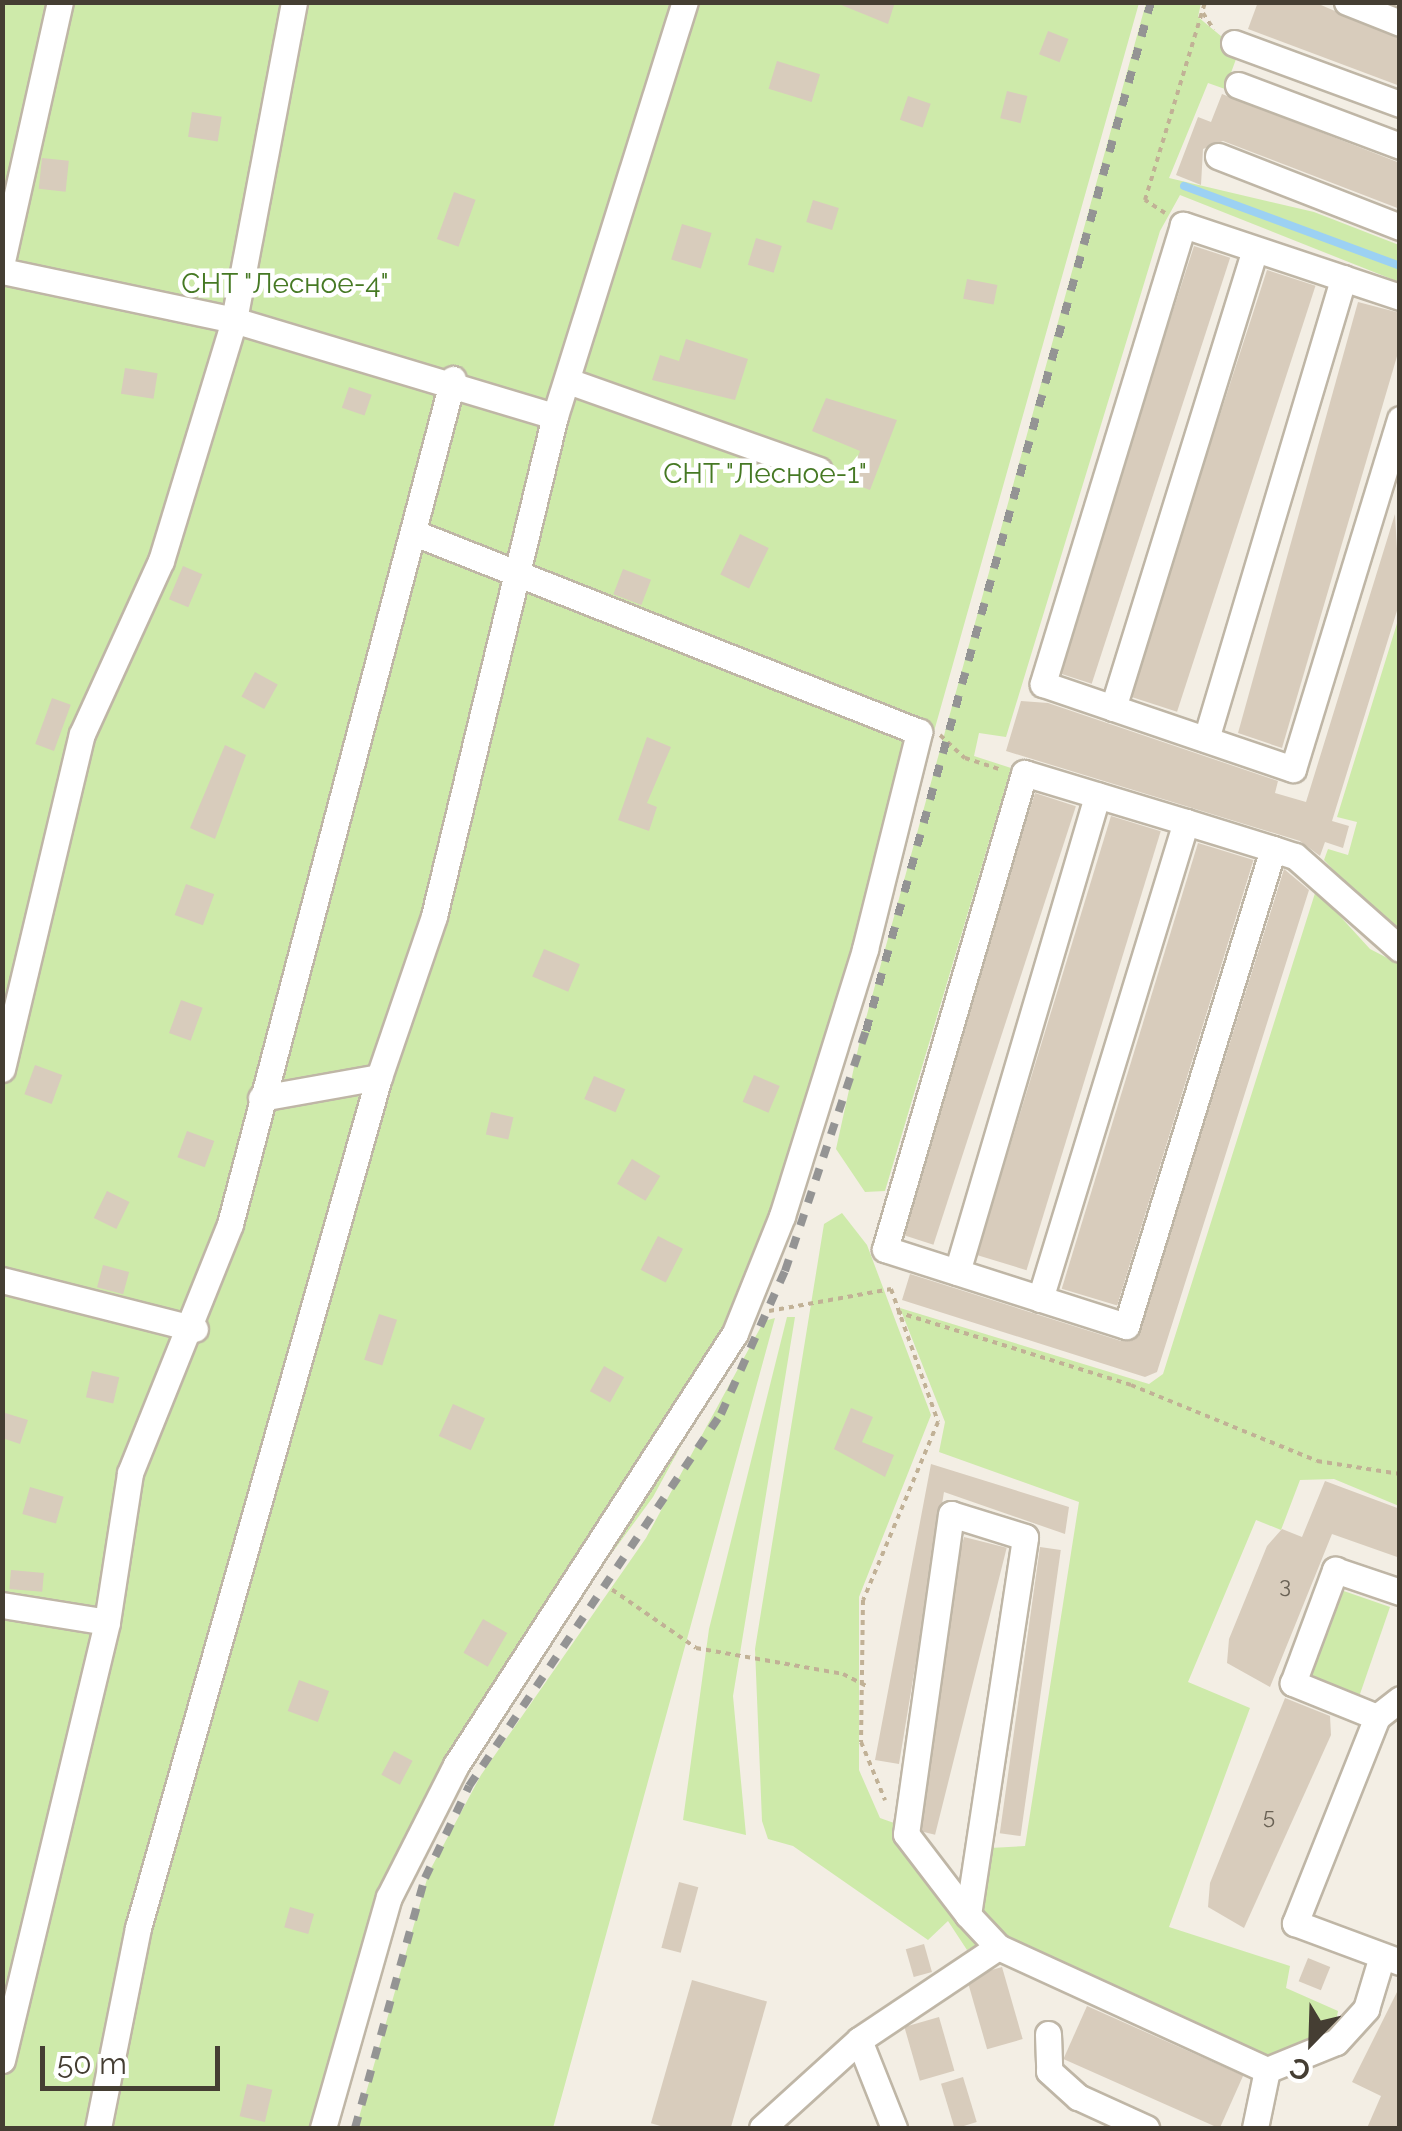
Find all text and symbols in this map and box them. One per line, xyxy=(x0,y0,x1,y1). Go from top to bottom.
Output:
park label: СНТ "Лесное-4" xyxy=(181,267,389,301)
park label: СНТ "Лесное-1" xyxy=(662,457,868,491)
house number: 3 xyxy=(1279,1573,1291,1599)
house number: 5 xyxy=(1263,1804,1275,1830)
north arrow xyxy=(1262,1991,1362,2091)
scale bar xyxy=(45,2026,225,2088)
text: 50 m xyxy=(57,2046,127,2081)
text: С xyxy=(1285,2050,1315,2088)

